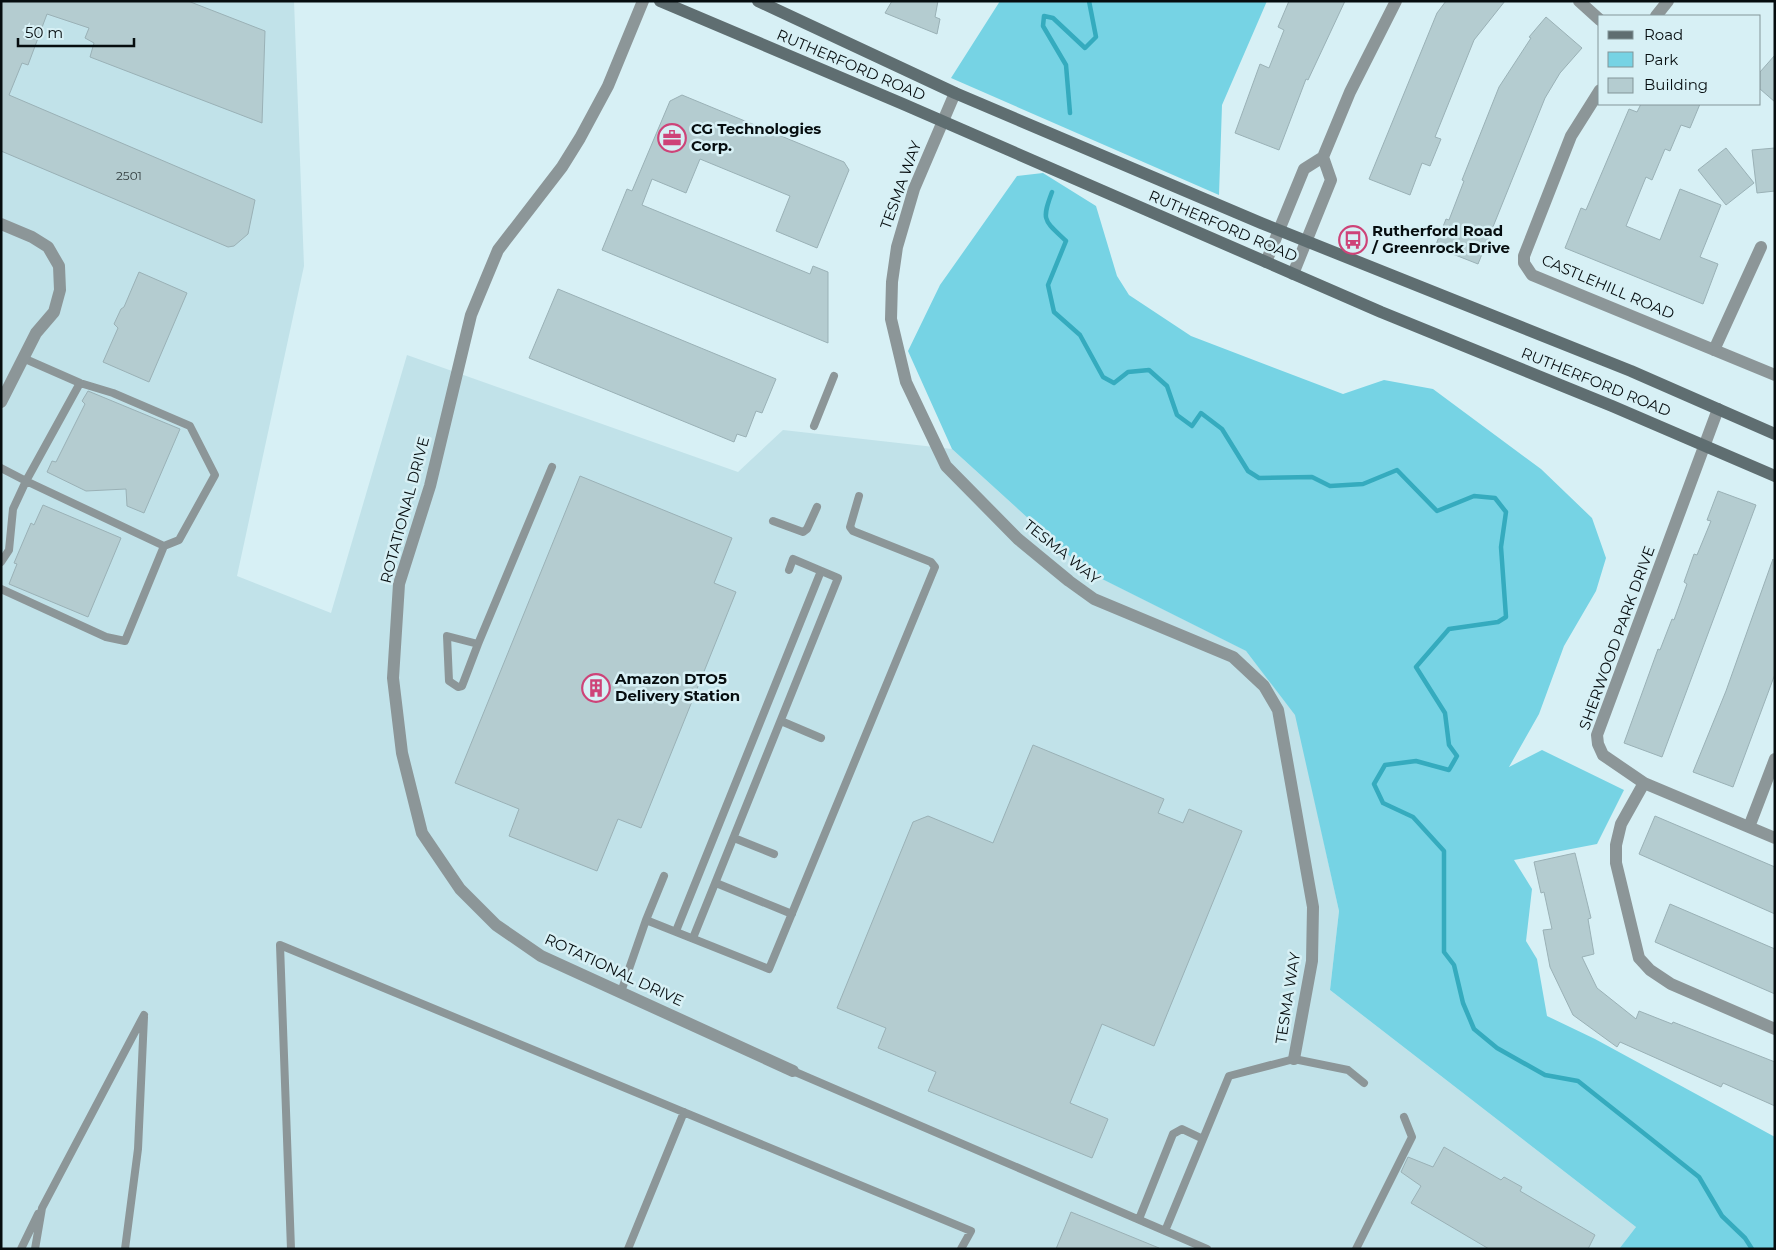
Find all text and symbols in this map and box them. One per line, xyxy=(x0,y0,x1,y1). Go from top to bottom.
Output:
scale bar xyxy=(18,15,134,47)
legend xyxy=(1598,15,1761,105)
text: 50 m xyxy=(25,23,63,42)
street label: RUTHERFORD ROAD xyxy=(774,25,928,104)
text: Road xyxy=(1644,25,1683,44)
text: Park xyxy=(1644,50,1678,69)
text: Building xyxy=(1644,75,1708,94)
place label: CG Technologies Corp. xyxy=(691,119,821,155)
office icon: CG Technologies Corp. xyxy=(657,123,687,153)
street label: TESMA WAY xyxy=(876,138,925,232)
house number: 2501 xyxy=(116,168,142,183)
street label: RUTHERFORD ROAD xyxy=(1146,186,1300,265)
place label: Rutherford Road / Greenrock Drive xyxy=(1371,221,1510,257)
bus stop icon: Rutherford Road / Greenrock Drive xyxy=(1338,225,1368,255)
street label: CASTLEHILL ROAD xyxy=(1539,250,1677,323)
street label: RUTHERFORD ROAD xyxy=(1519,343,1674,420)
street label: ROTATIONAL DRIVE xyxy=(376,435,433,585)
street label: TESMA WAY xyxy=(1020,515,1105,588)
street label: SHERWOOD PARK DRIVE xyxy=(1574,543,1659,732)
place label: Amazon DTO5 Delivery Station xyxy=(614,669,740,705)
building icon: Amazon DTO5 Delivery Station xyxy=(581,673,611,703)
street label: ROTATIONAL DRIVE xyxy=(542,929,687,1010)
street label: TESMA WAY xyxy=(1271,950,1304,1045)

